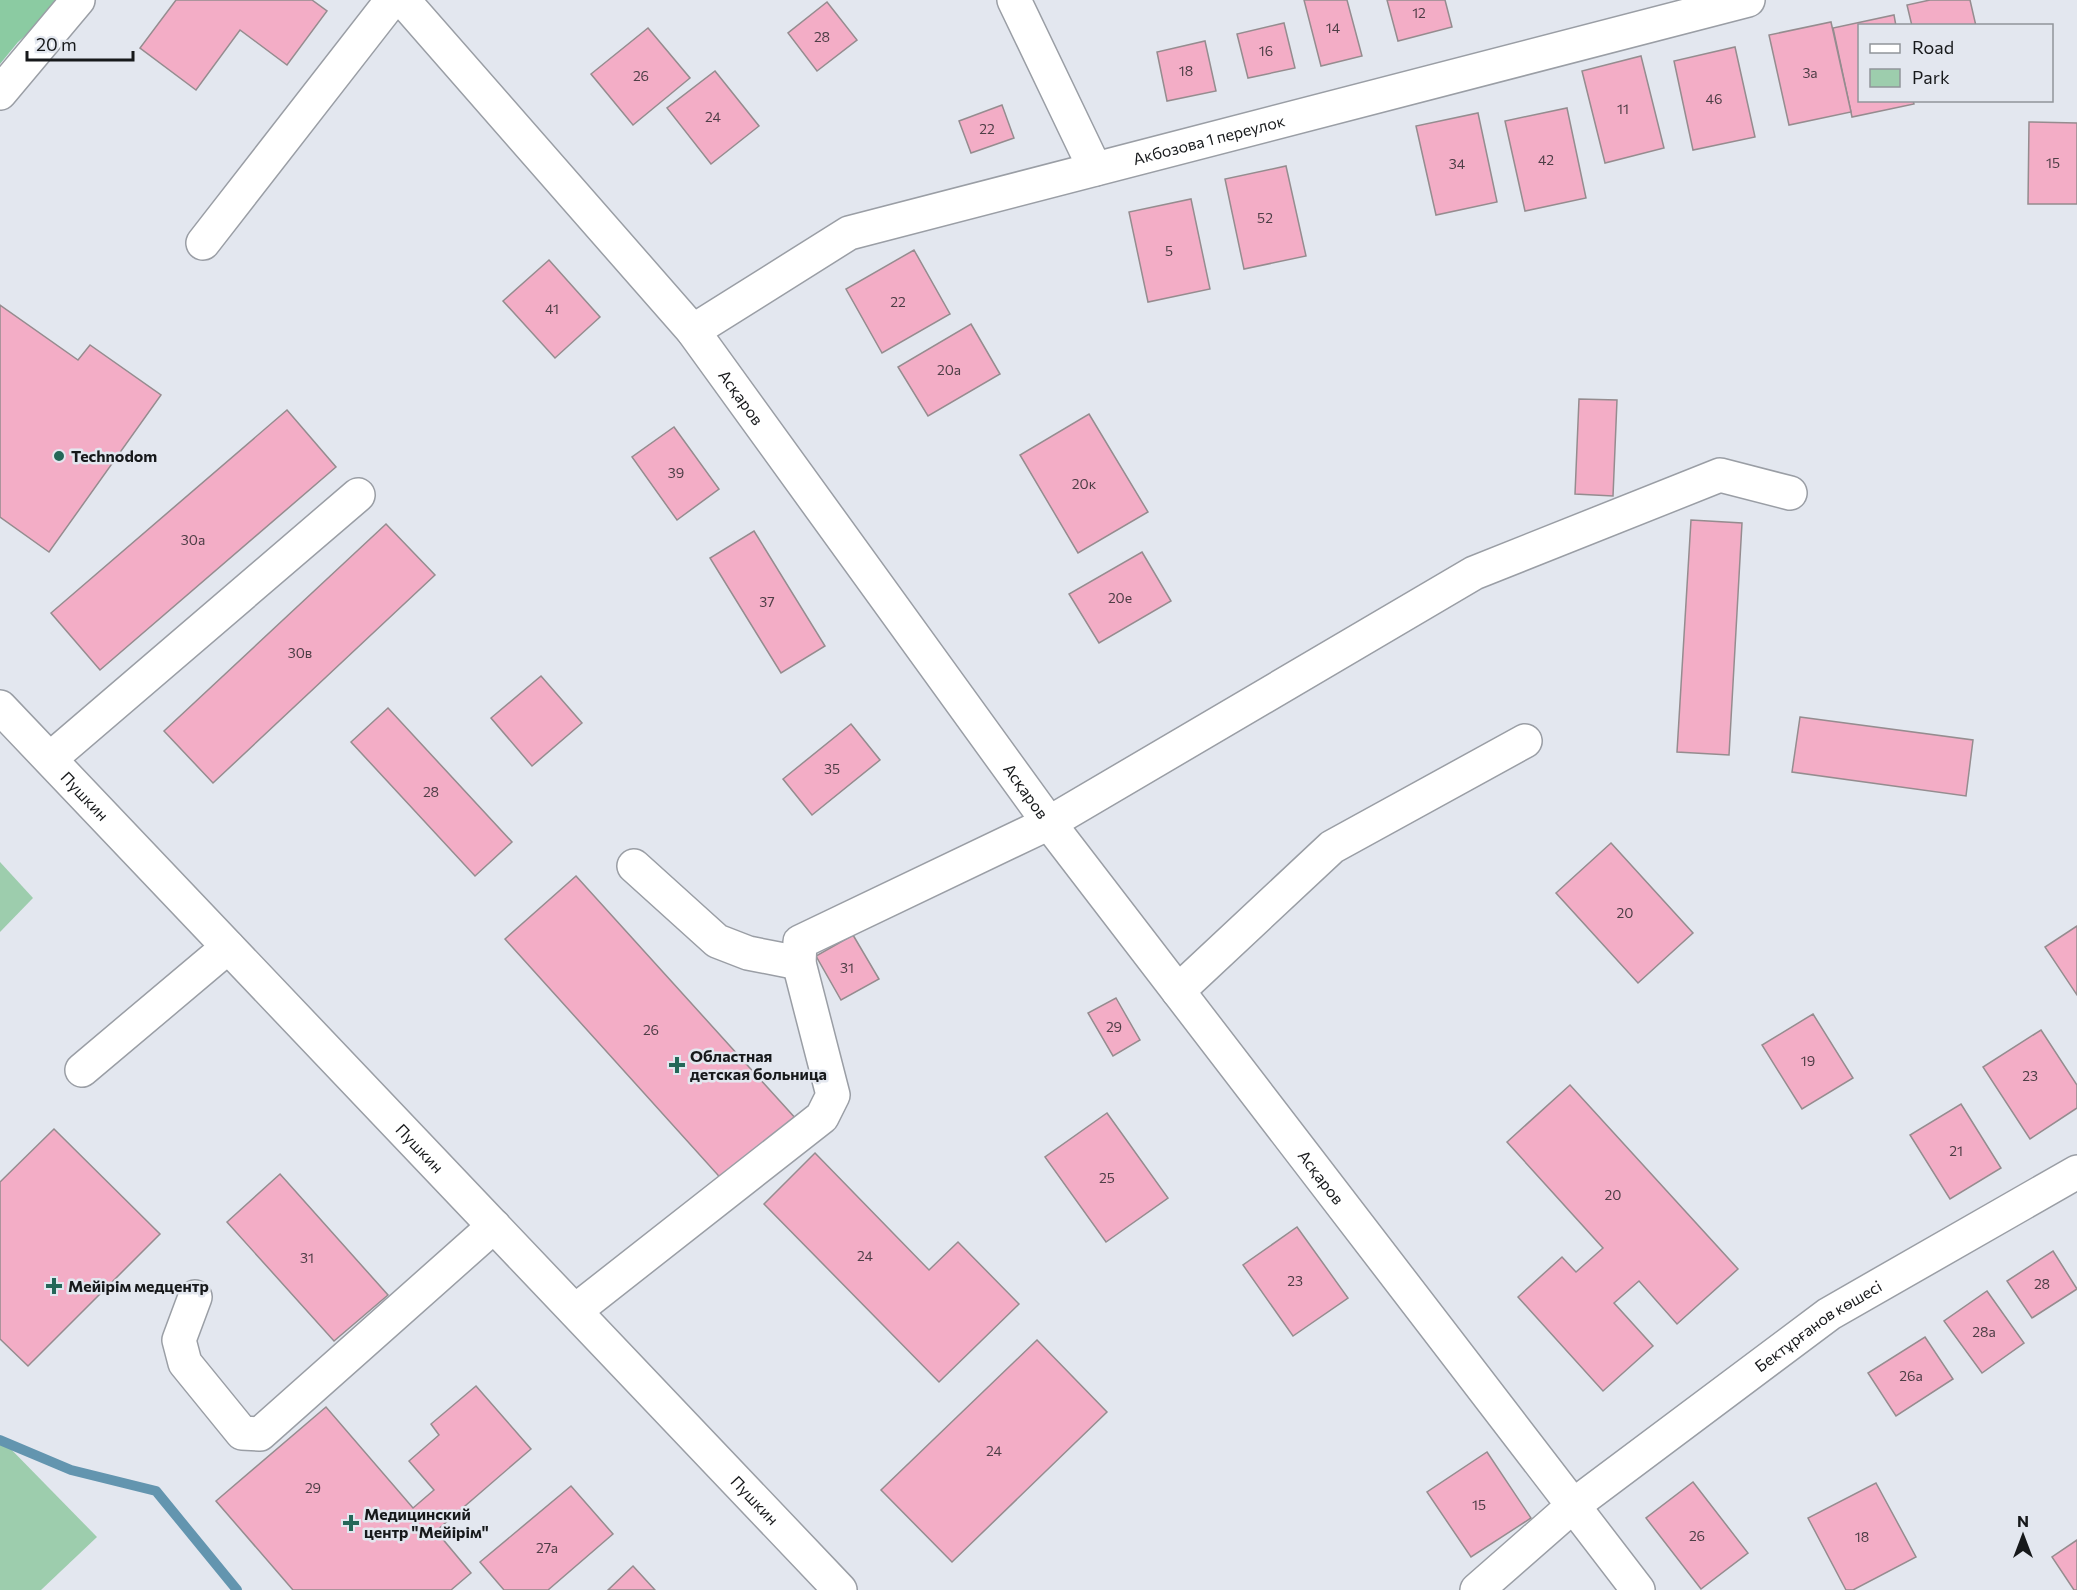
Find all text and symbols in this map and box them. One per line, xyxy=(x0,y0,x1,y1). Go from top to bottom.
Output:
house number: 12 xyxy=(1412,4,1426,21)
house number: 14 xyxy=(1326,19,1341,36)
scale bar xyxy=(27,24,134,62)
legend xyxy=(1858,24,2053,102)
house number: 28 xyxy=(814,28,830,45)
text: 20 m xyxy=(36,33,77,55)
text: Road xyxy=(1912,36,1954,58)
house number: 16 xyxy=(1259,42,1273,59)
house number: 18 xyxy=(1179,62,1193,79)
house number: 3а xyxy=(1802,64,1818,81)
text: Park xyxy=(1912,66,1950,88)
house number: 26 xyxy=(633,67,649,84)
house number: 46 xyxy=(1706,90,1722,107)
house number: 11 xyxy=(1617,100,1629,117)
house number: 24 xyxy=(705,108,722,125)
street label: Акбозова 1 переулок xyxy=(1131,110,1287,168)
house number: 22 xyxy=(979,120,995,137)
house number: 42 xyxy=(1538,151,1554,168)
house number: 15 xyxy=(2046,154,2060,171)
house number: 34 xyxy=(1449,155,1466,172)
house number: 52 xyxy=(1257,209,1273,226)
house number: 5 xyxy=(1165,242,1173,259)
house number: 22 xyxy=(890,293,906,310)
house number: 41 xyxy=(545,300,559,317)
house number: 20а xyxy=(937,361,961,378)
street label: Асқаров xyxy=(715,366,768,428)
place label: Technodom xyxy=(71,446,157,465)
marker: Technodom xyxy=(52,449,66,463)
house number: 39 xyxy=(668,464,684,481)
house number: 20к xyxy=(1072,475,1097,492)
house number: 30а xyxy=(181,531,205,548)
house number: 20е xyxy=(1108,589,1132,606)
house number: 37 xyxy=(759,593,775,610)
house number: 30в xyxy=(288,644,312,661)
house number: 35 xyxy=(824,760,840,777)
street label: Асқаров xyxy=(1000,760,1053,822)
street label: Пушкин xyxy=(57,767,113,824)
house number: 28 xyxy=(423,783,439,800)
house number: 20 xyxy=(1617,904,1633,921)
house number: 31 xyxy=(840,959,854,976)
house number: 29 xyxy=(1106,1018,1122,1035)
house number: 26 xyxy=(643,1021,659,1038)
place label: Областная детская больница xyxy=(690,1046,827,1083)
house number: 19 xyxy=(1801,1052,1815,1069)
marker: Областная детская больница xyxy=(668,1056,686,1074)
house number: 23 xyxy=(2022,1067,2038,1084)
street label: Пушкин xyxy=(392,1119,448,1176)
house number: 21 xyxy=(1949,1142,1963,1159)
street label: Асқаров xyxy=(1295,1146,1348,1208)
house number: 25 xyxy=(1099,1169,1115,1186)
house number: 20 xyxy=(1605,1186,1621,1203)
house number: 24 xyxy=(857,1247,874,1264)
house number: 31 xyxy=(300,1249,314,1266)
house number: 23 xyxy=(1287,1272,1303,1289)
house number: 28 xyxy=(2034,1275,2050,1292)
place label: Мейірім медцентр xyxy=(68,1276,209,1295)
street label: Бектұрғанов көшесі xyxy=(1751,1276,1885,1375)
marker: Мейірім медцентр xyxy=(45,1277,63,1295)
house number: 28а xyxy=(1972,1323,1996,1340)
house number: 26а xyxy=(1899,1367,1923,1384)
house number: 24 xyxy=(986,1442,1003,1459)
street label: Пушкин xyxy=(727,1472,783,1528)
house number: 29 xyxy=(305,1479,321,1496)
house number: 15 xyxy=(1472,1496,1486,1513)
place label: Медицинский центр "Мейірім" xyxy=(364,1504,489,1541)
north arrow xyxy=(1993,1506,2053,1566)
text: N xyxy=(2017,1511,2029,1530)
marker: Медицинский центр "Мейірім" xyxy=(342,1514,360,1532)
house number: 26 xyxy=(1689,1527,1705,1544)
house number: 18 xyxy=(1855,1528,1869,1545)
house number: 27а xyxy=(536,1539,558,1556)

